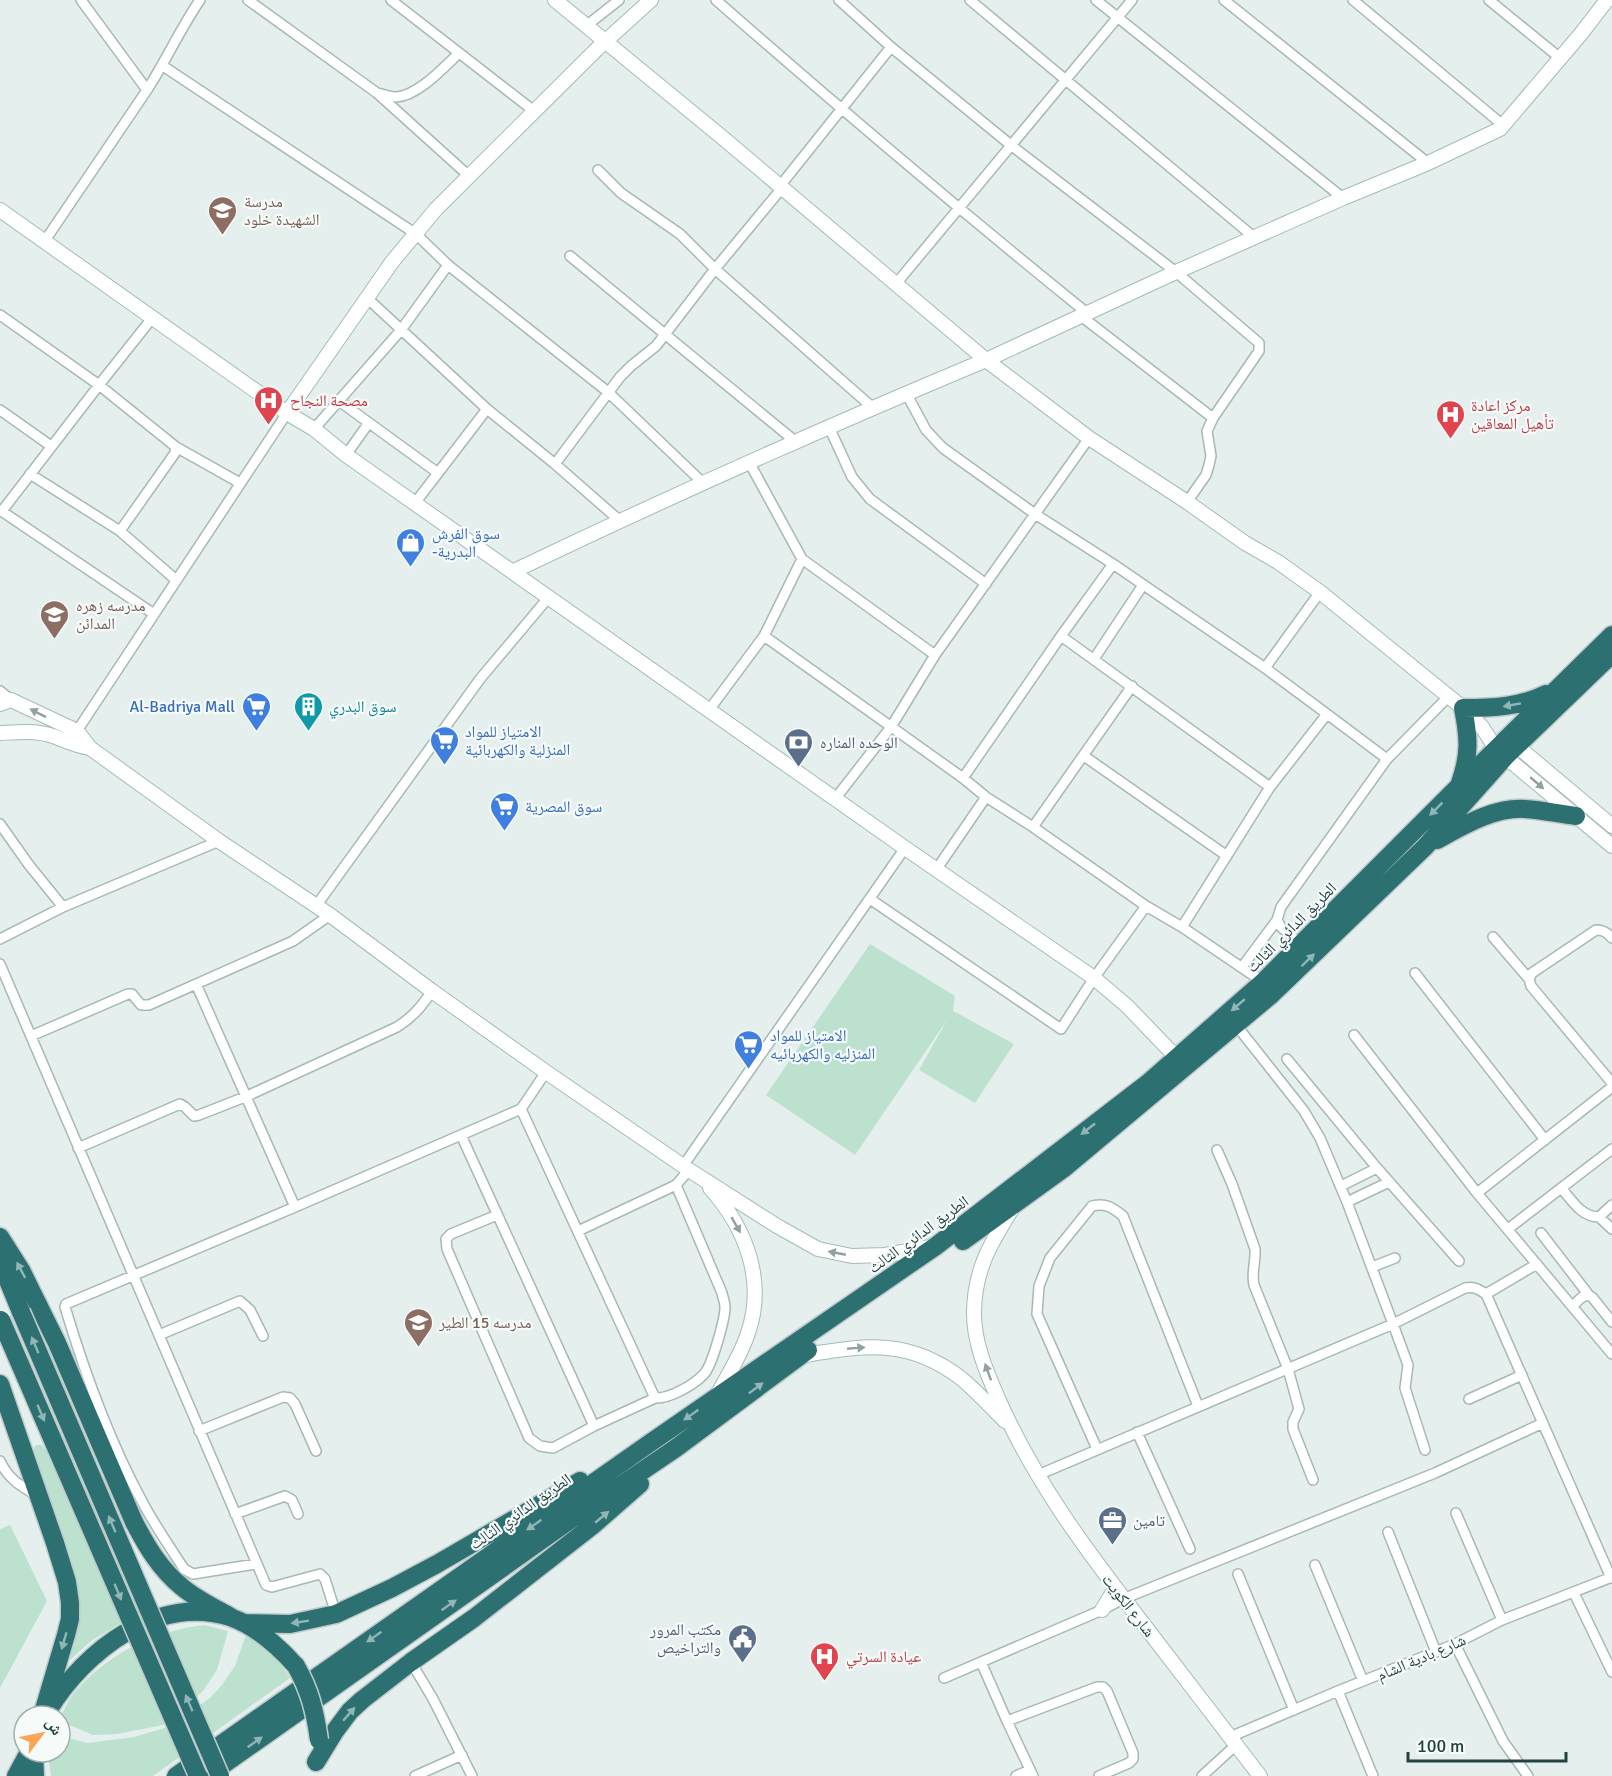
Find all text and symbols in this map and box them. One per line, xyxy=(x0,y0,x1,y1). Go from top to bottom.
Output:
place label: مدرسة الشهيدة خلود xyxy=(244,192,320,230)
school or university icon: مدرسة الشهيدة خلود xyxy=(207,194,239,236)
hospital icon: مصحة النجاح xyxy=(253,384,285,426)
place label: مصحة النجاح xyxy=(290,391,368,411)
place label: مركز اعادة تأهيل المعاقين xyxy=(1471,396,1554,434)
hospital icon: مركز اعادة تأهيل المعاقين xyxy=(1434,398,1466,440)
place label: سوق الفرش -البدرية xyxy=(432,524,500,562)
shop icon: سوق الفرش -البدرية xyxy=(395,526,427,568)
place label: مدرسه زهره المدائن xyxy=(76,596,146,634)
school or university icon: مدرسه زهره المدائن xyxy=(39,598,71,640)
supermarket icon: Al-Badriya Mall xyxy=(240,690,272,732)
building icon: سوق البدري xyxy=(292,690,324,732)
place label: Al-Badriya Mall xyxy=(130,697,235,717)
place label: سوق البدري xyxy=(329,697,396,719)
one-way arrow xyxy=(1502,701,1521,710)
one-way arrow xyxy=(30,708,47,718)
place label: الامتياز للمواد المنزلية والكهربائية xyxy=(465,722,570,760)
supermarket icon: الامتياز للمواد المنزلية والكهربائية xyxy=(428,724,460,766)
bank icon: الوحده المناره xyxy=(783,726,815,768)
place label: الوحده المناره xyxy=(820,733,898,753)
one-way arrow xyxy=(1529,776,1544,789)
supermarket icon: سوق المصرية xyxy=(488,790,520,832)
place label: سوق المصرية xyxy=(525,797,602,817)
one-way arrow xyxy=(1430,802,1444,816)
street label: الطريق الدائري الثالث xyxy=(1242,878,1342,978)
one-way arrow xyxy=(1300,953,1315,967)
one-way arrow xyxy=(1231,998,1246,1011)
place label: الامتياز للمواد المنزليه والكهربائيه xyxy=(770,1026,875,1064)
supermarket icon: الامتياز للمواد المنزليه والكهربائيه xyxy=(733,1028,765,1070)
one-way arrow xyxy=(1080,1123,1095,1135)
street label: الطريق الدائري الثالث xyxy=(864,1192,974,1280)
one-way arrow xyxy=(731,1217,741,1234)
one-way arrow xyxy=(827,1248,846,1257)
one-way arrow xyxy=(16,1261,26,1278)
school or university icon: مدرسه 15 الطير xyxy=(402,1306,434,1348)
place label: مدرسه 15 الطير xyxy=(438,1313,532,1333)
one-way arrow xyxy=(30,1335,40,1353)
one-way arrow xyxy=(847,1343,866,1353)
one-way arrow xyxy=(982,1363,992,1381)
one-way arrow xyxy=(748,1382,764,1394)
one-way arrow xyxy=(36,1404,45,1421)
one-way arrow xyxy=(684,1409,700,1421)
street label: الطريق الدائري الثالث xyxy=(466,1469,576,1556)
office icon: تامين xyxy=(1096,1504,1128,1546)
one-way arrow xyxy=(594,1511,610,1524)
place label: تامين xyxy=(1133,1511,1165,1531)
one-way arrow xyxy=(107,1514,117,1532)
one-way arrow xyxy=(526,1519,542,1531)
street label: شارع الكويت xyxy=(1097,1570,1159,1641)
one-way arrow xyxy=(113,1583,123,1601)
one-way arrow xyxy=(440,1599,456,1611)
one-way arrow xyxy=(291,1618,310,1627)
place label: مكتب المرور والتراخيص xyxy=(649,1620,721,1658)
public building icon: مكتب المرور والتراخيص xyxy=(726,1622,758,1664)
street label: شارع بادية الشام xyxy=(1374,1630,1469,1686)
one-way arrow xyxy=(366,1631,382,1642)
one-way arrow xyxy=(59,1632,68,1650)
hospital icon: عيادة السرتي xyxy=(809,1640,841,1682)
place label: عيادة السرتي xyxy=(846,1647,921,1669)
one-way arrow xyxy=(184,1694,193,1712)
north arrow xyxy=(12,1704,72,1764)
one-way arrow xyxy=(342,1707,355,1722)
text: ش xyxy=(41,1714,67,1739)
scale bar xyxy=(1408,1725,1566,1763)
text: 100 m xyxy=(1417,1735,1464,1757)
one-way arrow xyxy=(247,1736,263,1748)

